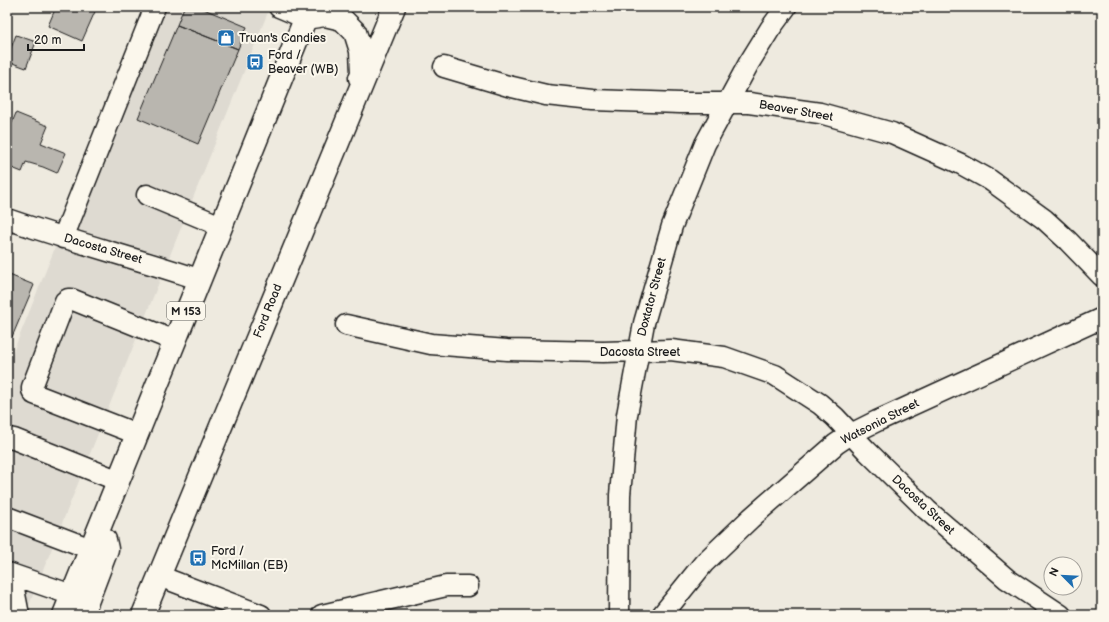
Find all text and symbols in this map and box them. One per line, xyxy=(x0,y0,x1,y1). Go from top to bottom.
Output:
scale bar xyxy=(28,26,84,52)
shop icon: Truan's Candies xyxy=(216,28,236,48)
place label: Truan's Candies xyxy=(239,31,326,46)
text: 20 m xyxy=(34,33,61,48)
place label: Ford / Beaver (WB) xyxy=(268,48,338,77)
bus stop icon: Ford / Beaver (WB) xyxy=(245,52,265,72)
street label: Beaver Street xyxy=(758,97,835,125)
street label: Dacosta Street xyxy=(62,231,144,267)
street label: Doxtator Street xyxy=(634,256,670,338)
street label: Ford Road xyxy=(250,282,286,340)
road number: M 153 xyxy=(167,302,205,320)
street label: Dacosta Street xyxy=(600,345,681,360)
street label: Watsonia Street xyxy=(838,396,922,448)
street label: Dacosta Street xyxy=(888,472,958,538)
place label: Ford / McMillan (EB) xyxy=(211,544,288,573)
bus stop icon: Ford / McMillan (EB) xyxy=(188,548,208,568)
north arrow xyxy=(1043,556,1083,596)
text: N xyxy=(1047,566,1062,579)

